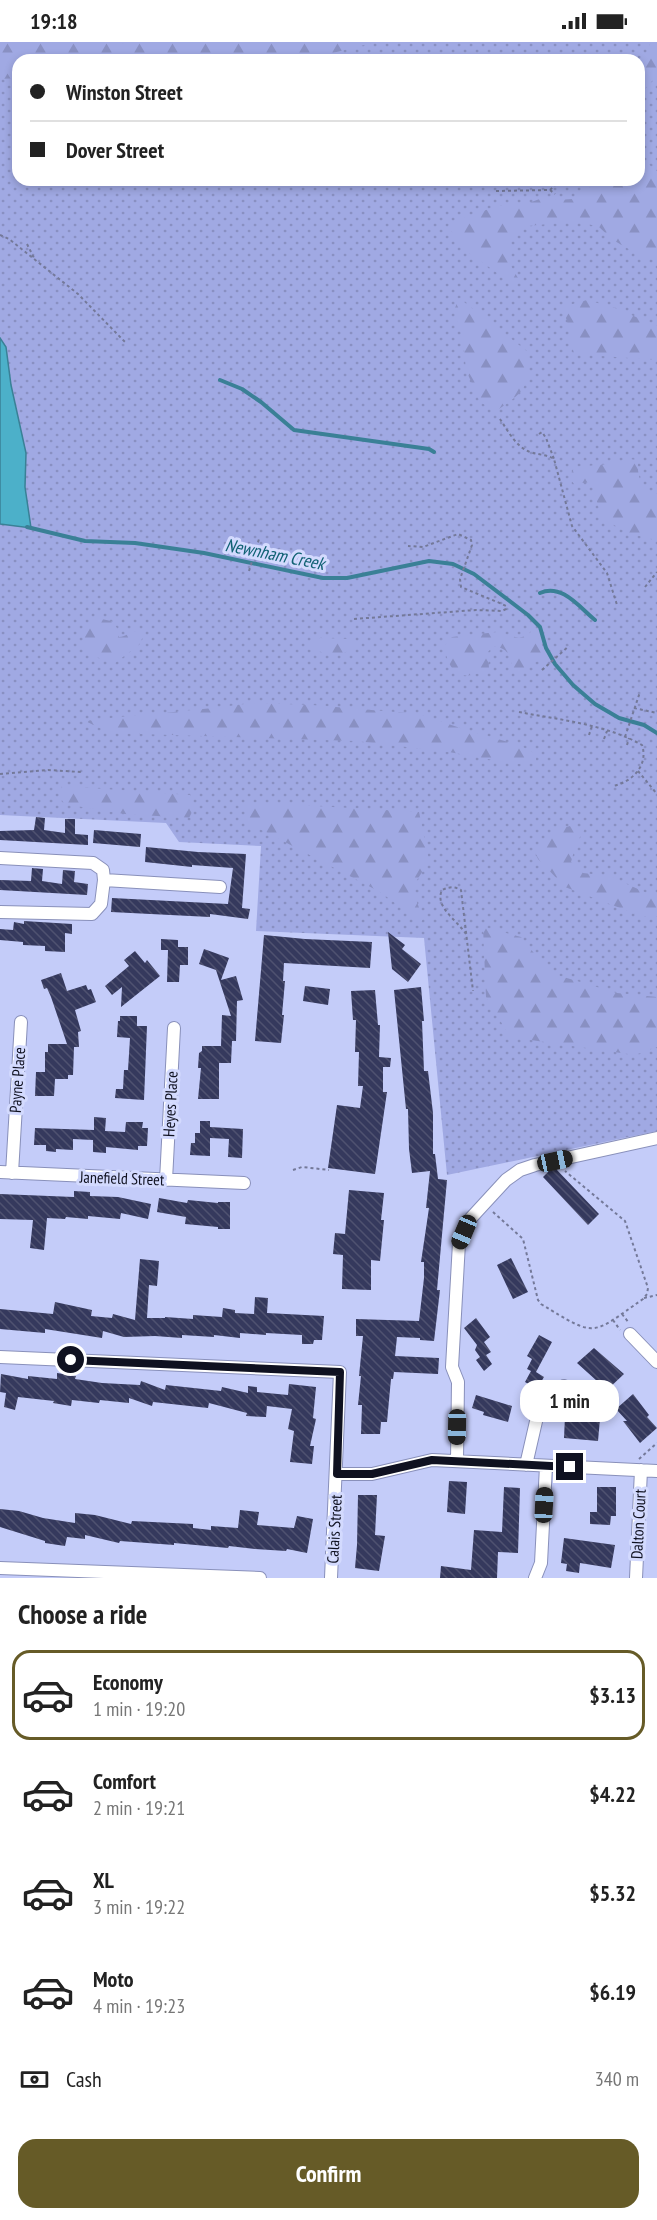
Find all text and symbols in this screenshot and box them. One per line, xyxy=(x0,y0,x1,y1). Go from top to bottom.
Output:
text: 19:18 xyxy=(30,7,78,35)
text: Winston Street xyxy=(66,78,183,106)
text: Dover Street xyxy=(66,136,164,164)
water label: Newnham Creek xyxy=(223,533,329,575)
street label: Payne Place xyxy=(5,1047,29,1113)
street label: Heyes Place xyxy=(158,1071,182,1137)
car xyxy=(536,1148,574,1174)
street label: Janefield Street xyxy=(78,1166,165,1189)
car xyxy=(449,1212,479,1252)
route start xyxy=(57,1346,84,1373)
callout: 1 min xyxy=(520,1380,620,1422)
text: 1 min xyxy=(549,1388,590,1414)
car xyxy=(448,1409,466,1445)
route end xyxy=(556,1453,583,1480)
car xyxy=(534,1487,554,1523)
street label: Dalton Court xyxy=(626,1488,650,1559)
street label: Calais Street xyxy=(322,1493,346,1564)
text: Choose a ride xyxy=(18,1597,147,1631)
icon: car xyxy=(21,1668,75,1722)
text: Economy xyxy=(93,1668,163,1696)
text: $3.13 xyxy=(589,1681,636,1709)
text: 1 min · 19:20 xyxy=(93,1696,185,1722)
icon: car xyxy=(21,1767,75,1821)
text: Comfort xyxy=(93,1767,156,1795)
text: $4.22 xyxy=(589,1780,636,1808)
text: 2 min · 19:21 xyxy=(93,1795,185,1821)
icon: car xyxy=(21,1866,75,1920)
text: XL xyxy=(93,1866,114,1894)
text: $5.32 xyxy=(589,1879,636,1907)
text: 3 min · 19:22 xyxy=(93,1894,185,1920)
icon: car xyxy=(21,1965,75,2019)
text: Moto xyxy=(93,1965,134,1993)
text: $6.19 xyxy=(589,1978,636,2006)
text: 4 min · 19:23 xyxy=(93,1993,185,2019)
icon: cash xyxy=(18,2063,51,2096)
text: Cash xyxy=(66,2065,102,2093)
text: 340 m xyxy=(595,2066,639,2092)
button: Confirm xyxy=(18,2139,639,2208)

